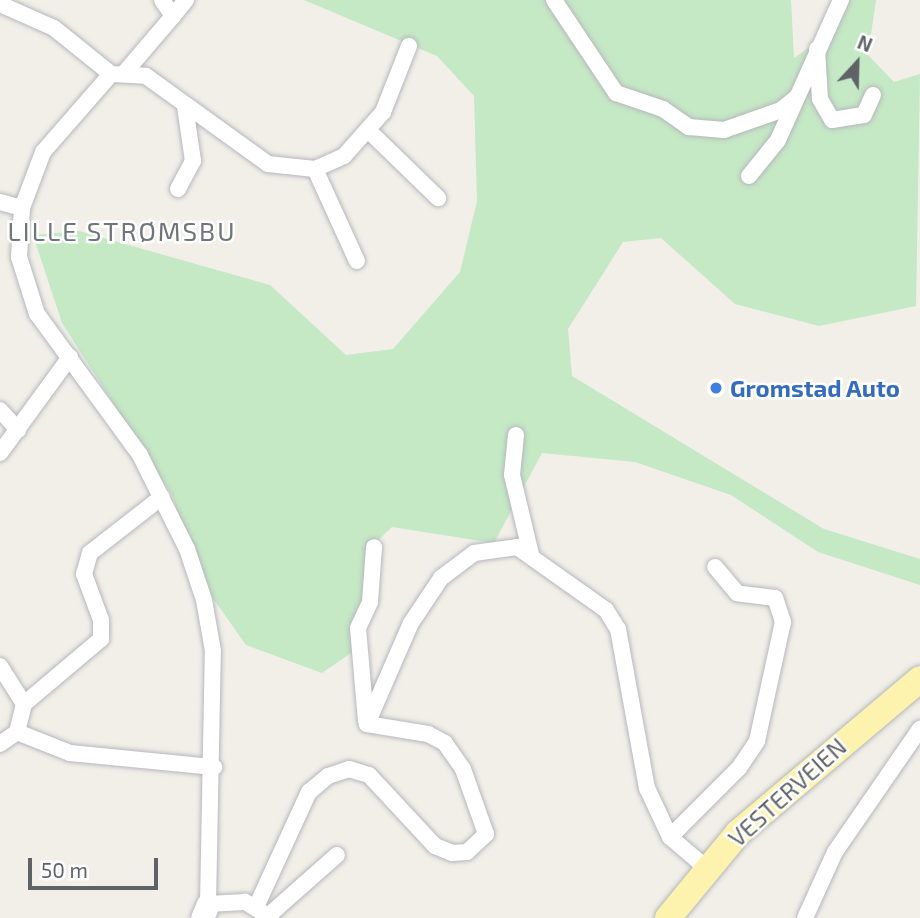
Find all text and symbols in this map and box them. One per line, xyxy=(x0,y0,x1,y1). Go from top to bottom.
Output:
north arrow xyxy=(822,28,892,98)
text: N xyxy=(854,30,876,56)
district label: LILLE STRØMSBU xyxy=(9,215,235,247)
place label: Gromstad Auto xyxy=(730,374,901,402)
marker: Gromstad Auto xyxy=(708,380,724,396)
street label: VESTERVEIEN xyxy=(722,732,852,852)
scale bar xyxy=(32,844,161,888)
text: 50 m xyxy=(41,857,88,882)

